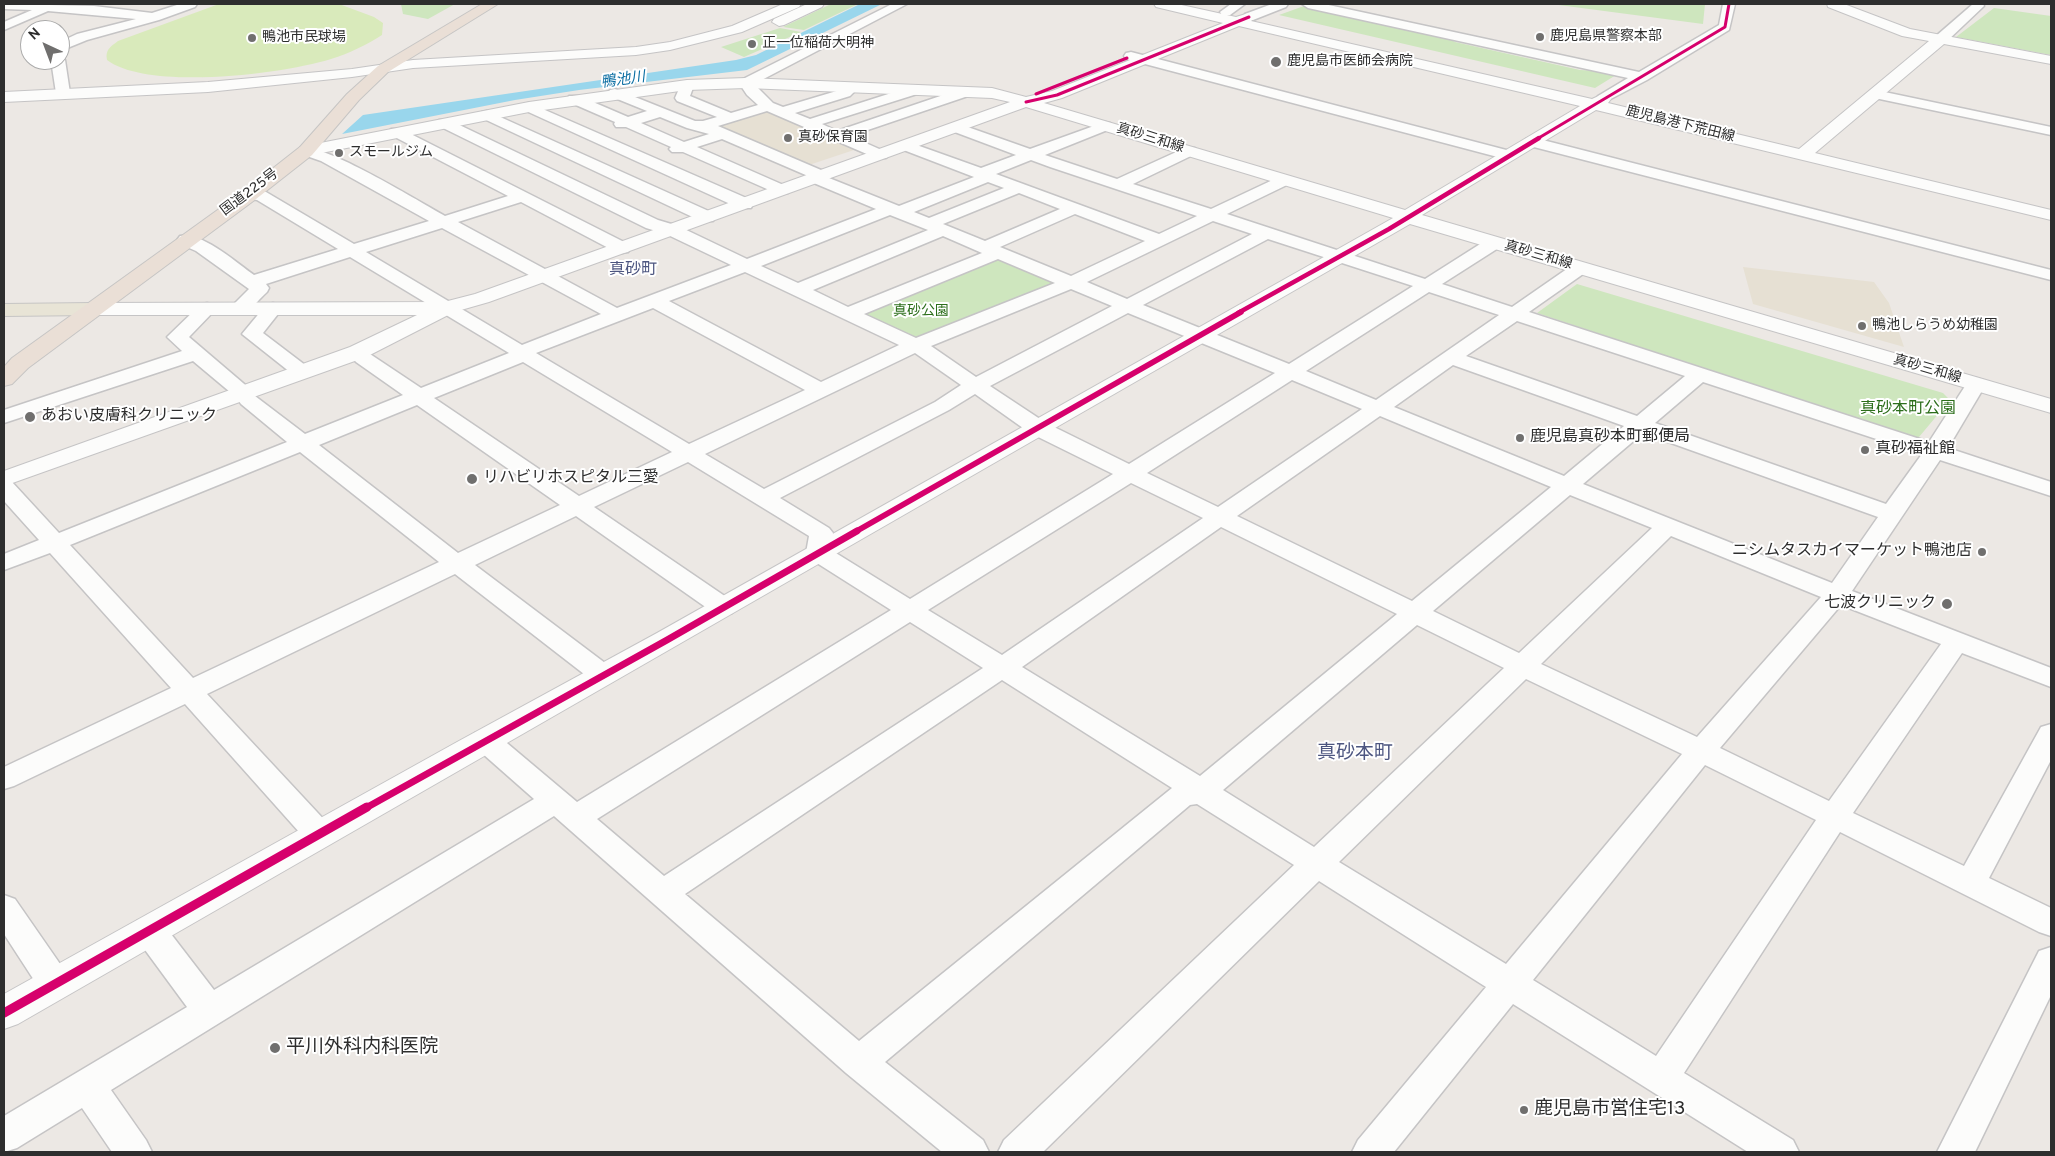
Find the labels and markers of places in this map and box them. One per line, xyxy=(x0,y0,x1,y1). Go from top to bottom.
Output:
place label: 鹿児島県警察本部 xyxy=(1550,29,1662,45)
place label: 鴨池市民球場 xyxy=(262,30,346,46)
marker: 鹿児島県警察本部 xyxy=(1534,31,1546,43)
marker: 鴨池市民球場 xyxy=(246,32,258,44)
place label: 正一位稲荷大明神 xyxy=(762,36,874,52)
marker: 正一位稲荷大明神 xyxy=(746,38,758,50)
place label: 鹿児島市医師会病院 xyxy=(1287,54,1413,70)
marker: 鹿児島市医師会病院 xyxy=(1269,55,1283,69)
place label: 真砂保育園 xyxy=(798,130,868,146)
marker: 真砂保育園 xyxy=(782,132,794,144)
place label: スモールジム xyxy=(349,145,433,161)
marker: スモールジム xyxy=(333,147,345,159)
place label: 鴨池しらうめ幼稚園 xyxy=(1872,318,1998,334)
marker: 鴨池しらうめ幼稚園 xyxy=(1856,320,1868,332)
place label: あおい皮膚科クリニック xyxy=(41,407,217,427)
marker: あおい皮膚科クリニック xyxy=(23,410,37,424)
place label: 鹿児島真砂本町郵便局 xyxy=(1530,428,1690,448)
marker: 鹿児島真砂本町郵便局 xyxy=(1514,432,1526,444)
place label: 真砂福祉館 xyxy=(1875,440,1955,460)
marker: 真砂福祉館 xyxy=(1859,444,1871,456)
place label: リハビリホスピタル三愛 xyxy=(483,469,659,489)
marker: リハビリホスピタル三愛 xyxy=(465,472,479,486)
place label: ニシムタスカイマーケット鴨池店 xyxy=(1732,542,1972,562)
marker: ニシムタスカイマーケット鴨池店 xyxy=(1976,546,1988,558)
place label: 七波クリニック xyxy=(1824,594,1936,614)
marker: 七波クリニック xyxy=(1940,597,1954,611)
place label: 平川外科内科医院 xyxy=(286,1037,438,1059)
marker: 平川外科内科医院 xyxy=(268,1041,282,1055)
place label: 鹿児島市営住宅13 xyxy=(1534,1099,1686,1121)
marker: 鹿児島市営住宅13 xyxy=(1518,1104,1530,1116)

